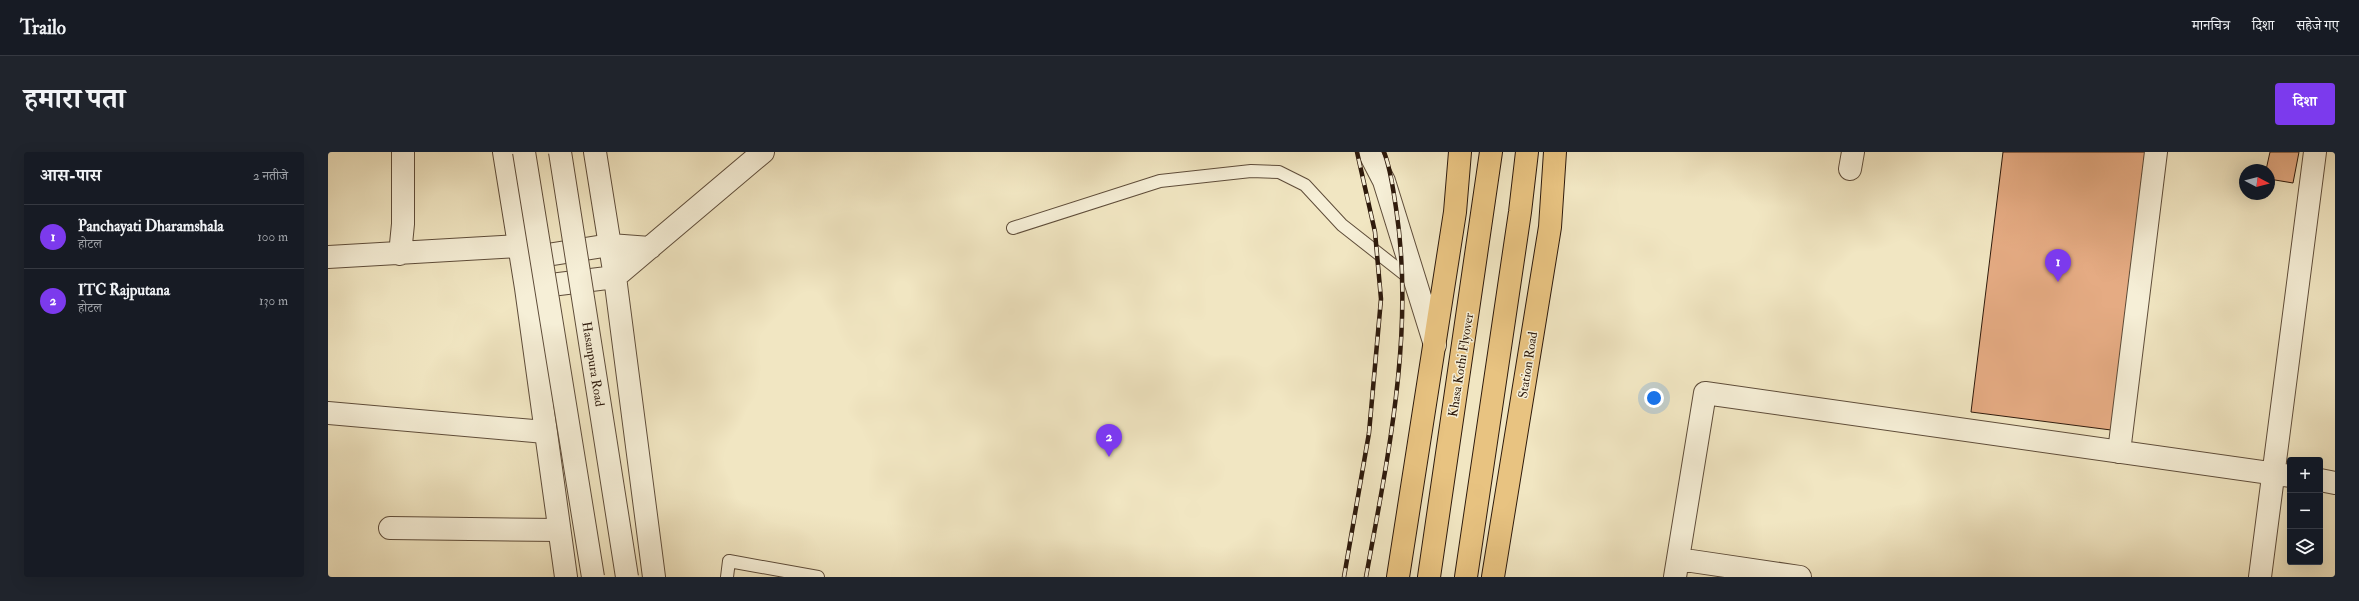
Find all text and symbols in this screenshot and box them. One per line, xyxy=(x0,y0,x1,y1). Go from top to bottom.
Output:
text: Trailo xyxy=(20,16,66,40)
text: मानचित्र xyxy=(2192,17,2230,34)
text: दिशा xyxy=(2252,17,2274,34)
text: सहेजे गए xyxy=(2296,17,2339,34)
text: हमारा पता xyxy=(24,82,125,117)
button: दिशा xyxy=(2275,83,2335,125)
north arrow xyxy=(2239,164,2275,200)
text: आस-पास xyxy=(40,165,101,186)
text: 2 नतीजे xyxy=(253,168,288,184)
text: Panchayati Dharamshala xyxy=(78,217,224,236)
text: 1 xyxy=(51,229,55,245)
text: 100 m xyxy=(257,229,288,245)
text: होटल xyxy=(78,236,102,252)
pin: 1 xyxy=(2045,249,2071,282)
text: ITC Rajputana xyxy=(78,281,170,300)
text: 2 xyxy=(50,293,56,309)
text: 130 m xyxy=(259,293,288,309)
text: होटल xyxy=(78,300,102,316)
street label: Khasa Kothi Flyover xyxy=(1445,312,1478,418)
street label: Hasanpura Road xyxy=(577,320,608,408)
street label: Station Road xyxy=(1515,330,1541,399)
your location xyxy=(1644,388,1664,408)
pin: 2 xyxy=(1096,424,1122,457)
map controls xyxy=(2287,457,2323,565)
button: + xyxy=(2287,457,2323,493)
button: − xyxy=(2287,493,2323,529)
button: layers xyxy=(2287,529,2323,565)

